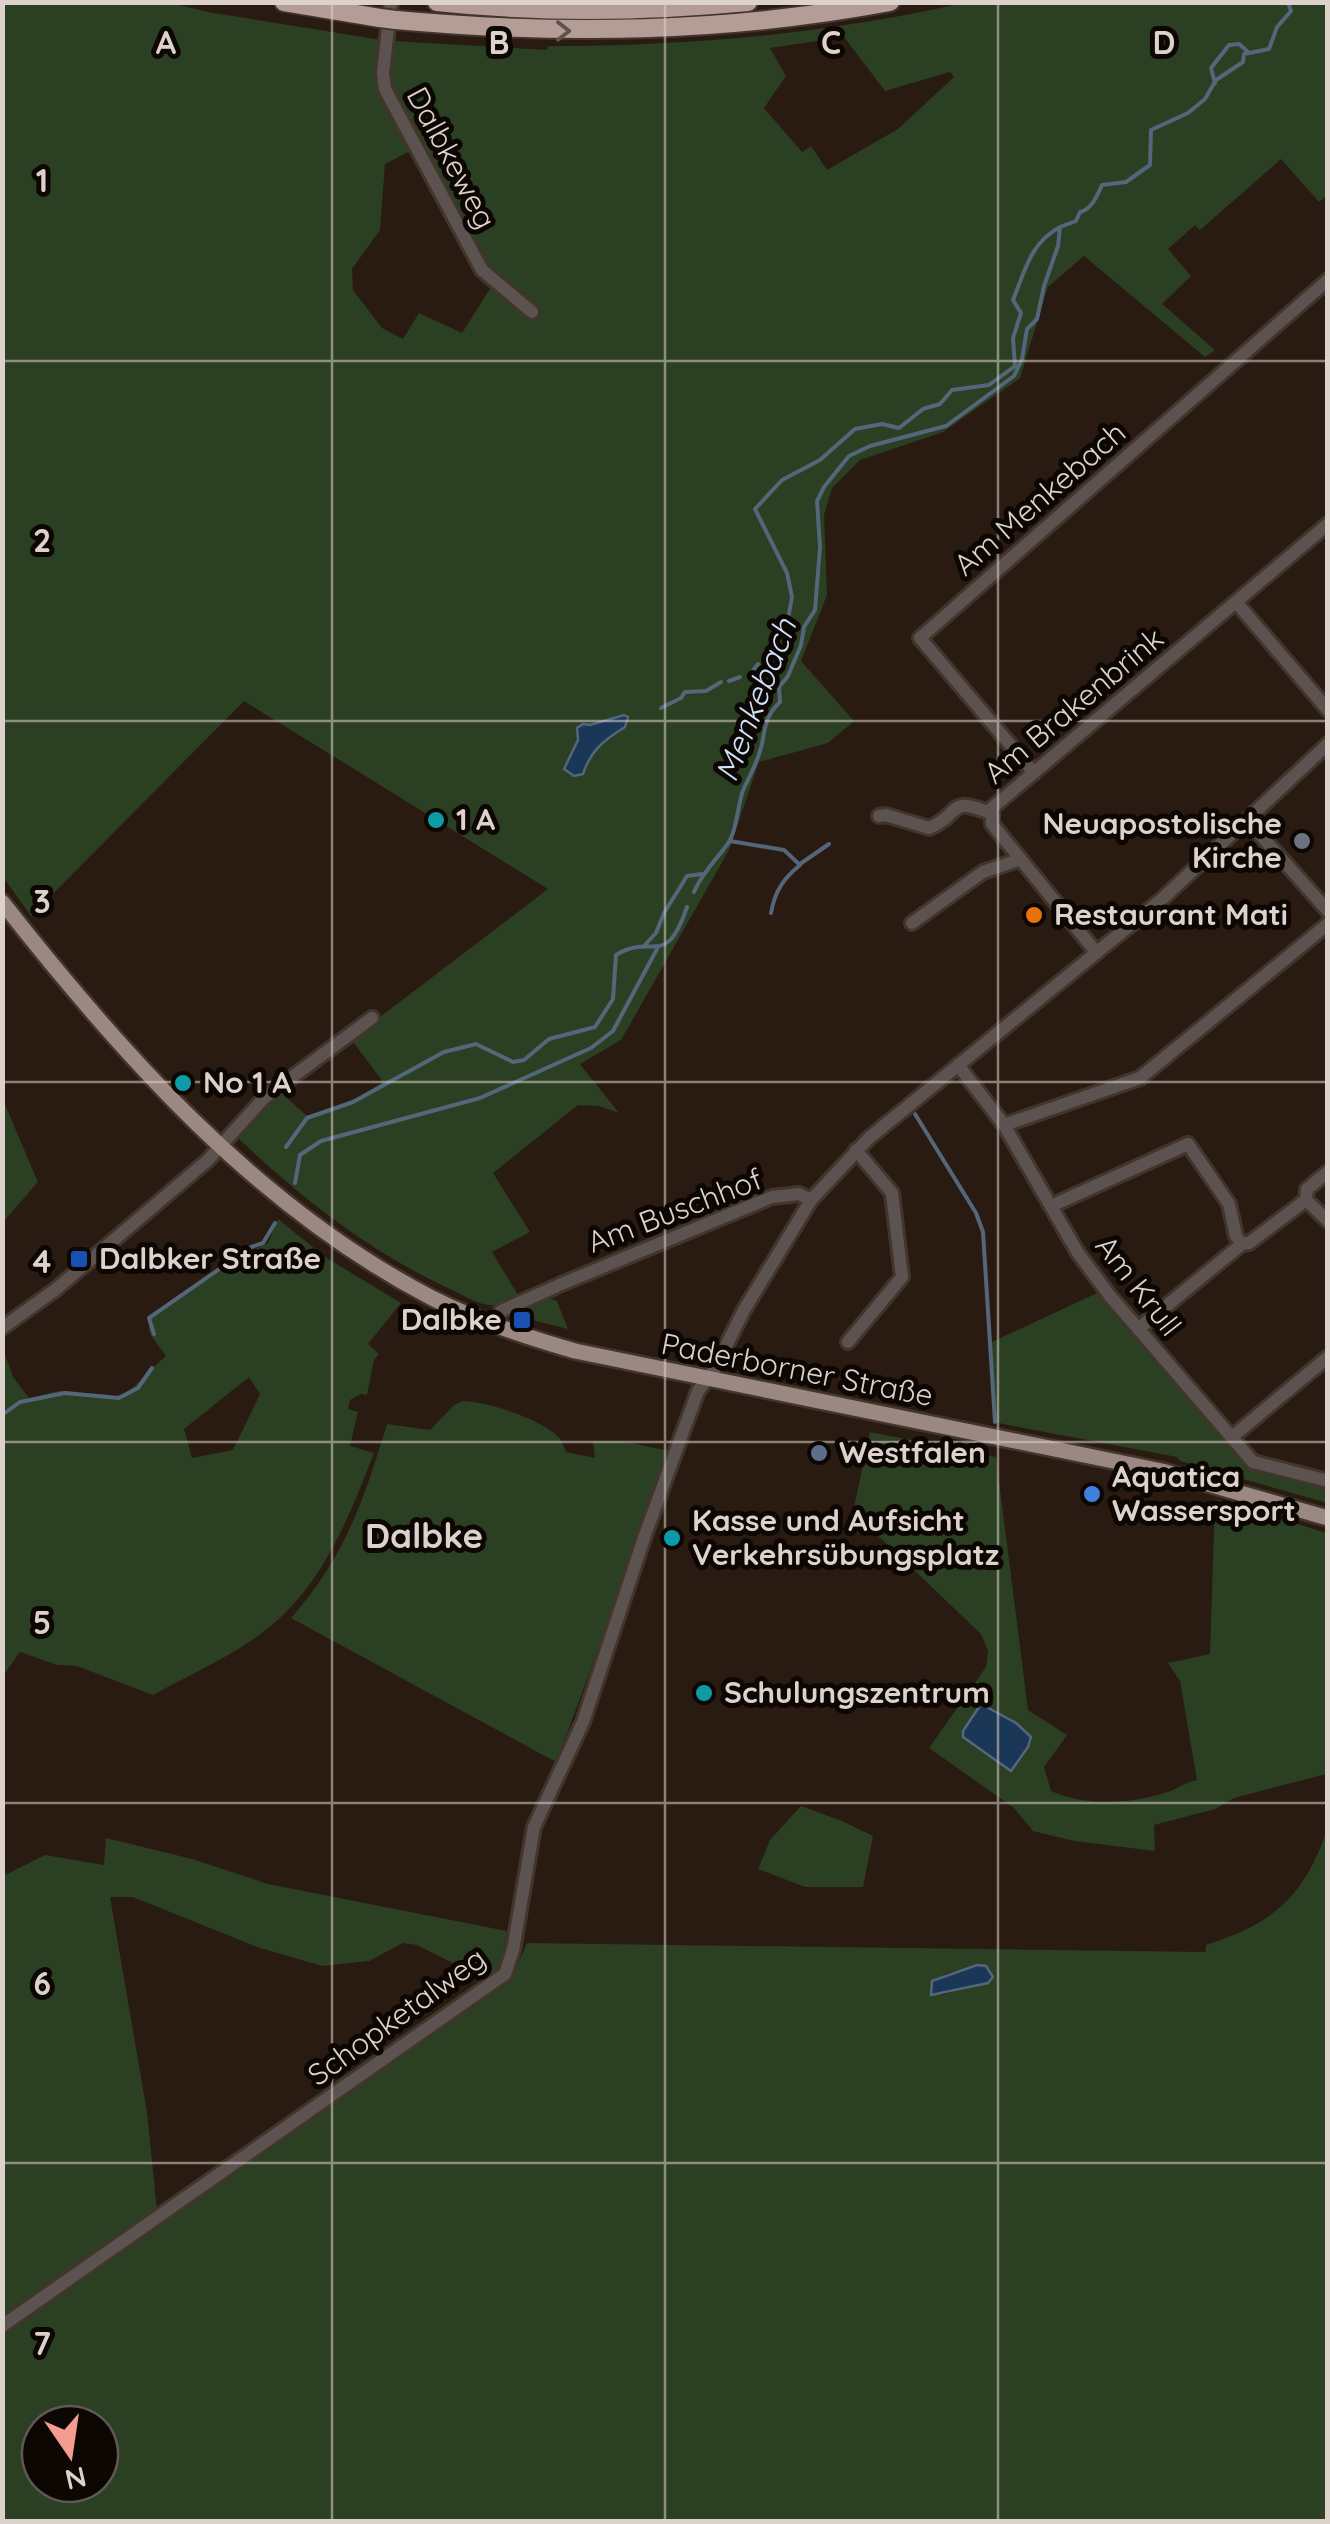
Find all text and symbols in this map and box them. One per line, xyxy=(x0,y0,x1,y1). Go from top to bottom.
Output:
one-way arrow xyxy=(555,20,571,41)
text: A xyxy=(156,22,177,62)
text: B xyxy=(489,22,509,62)
text: C xyxy=(821,22,841,62)
text: D xyxy=(1153,22,1175,62)
street label: Dalbkeweg xyxy=(399,80,505,235)
text: 1 xyxy=(36,160,48,200)
street label: Am Menkebach xyxy=(946,413,1133,583)
text: 2 xyxy=(33,520,51,560)
water label: Menkebach xyxy=(706,612,805,787)
street label: Am Brakenbrink xyxy=(976,619,1171,791)
place label: 1 A xyxy=(456,800,495,838)
place label: Neuapostolische Kirche xyxy=(1042,804,1282,876)
marker: 1 A xyxy=(425,809,447,831)
marker: Neuapostolische Kirche xyxy=(1291,830,1313,852)
text: 3 xyxy=(33,881,51,921)
place label: Restaurant Mati xyxy=(1054,895,1288,933)
marker: Restaurant Mati xyxy=(1023,904,1045,926)
place label: No 1 A xyxy=(203,1063,291,1101)
marker: No 1 A xyxy=(172,1072,194,1094)
street label: Am Buschhof xyxy=(582,1159,768,1261)
street label: Am Krull xyxy=(1088,1227,1190,1343)
place label: Dalbker Straße xyxy=(99,1239,321,1277)
text: 4 xyxy=(33,1241,52,1281)
marker: Dalbker Straße xyxy=(68,1248,90,1270)
place label: Dalbke xyxy=(401,1300,502,1338)
marker: Dalbke xyxy=(511,1309,533,1331)
street label: Paderborner Straße xyxy=(658,1324,936,1414)
place label: Westfalen xyxy=(839,1433,986,1471)
marker: Westfalen xyxy=(808,1442,830,1464)
place label: Aquatica Wassersport xyxy=(1112,1457,1296,1529)
marker: Aquatica Wassersport xyxy=(1081,1483,1103,1505)
place label: Kasse und Aufsicht Verkehrsübungsplatz xyxy=(692,1501,999,1573)
district label: Dalbke xyxy=(365,1513,483,1557)
marker: Kasse und Aufsicht Verkehrsübungsplatz xyxy=(661,1527,683,1549)
text: 5 xyxy=(33,1602,51,1642)
place label: Schulungszentrum xyxy=(724,1673,990,1711)
marker: Schulungszentrum xyxy=(693,1682,715,1704)
street label: Schopketalweg xyxy=(300,1939,493,2094)
text: 6 xyxy=(33,1963,51,2003)
text: 7 xyxy=(33,2323,51,2363)
north arrow xyxy=(20,2404,120,2504)
text: N xyxy=(62,2459,90,2498)

